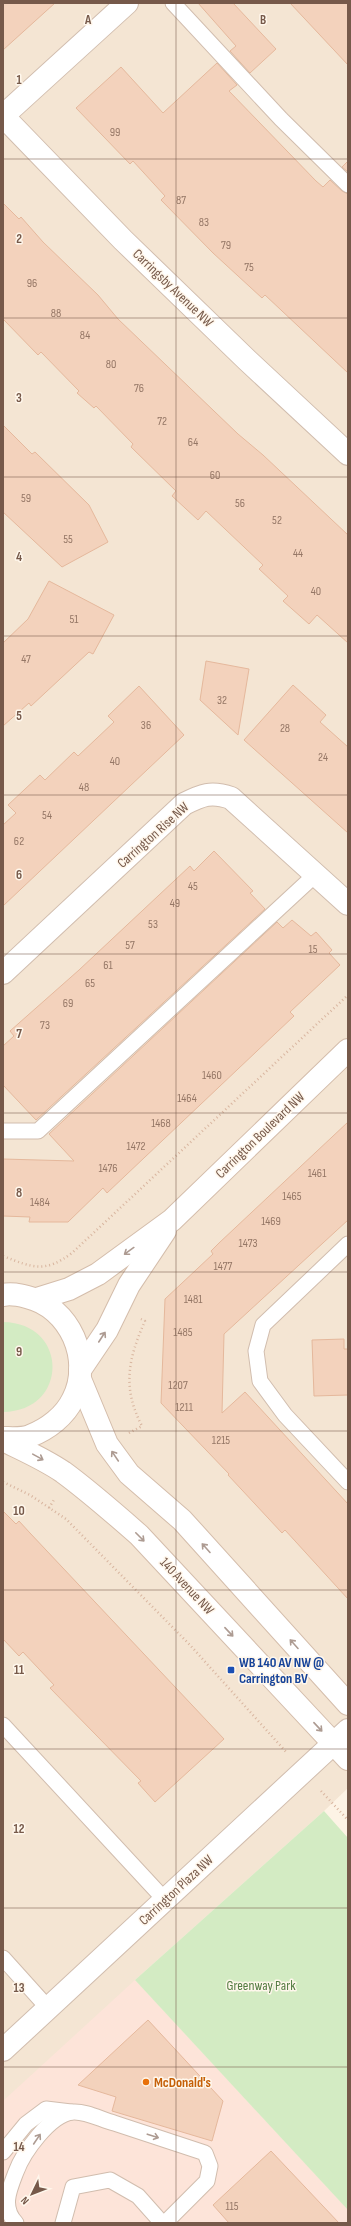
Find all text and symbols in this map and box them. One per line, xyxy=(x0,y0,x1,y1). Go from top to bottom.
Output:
text: A xyxy=(84,12,92,28)
text: B xyxy=(260,12,266,28)
text: 1 xyxy=(16,72,22,88)
house number: 99 xyxy=(110,125,120,140)
house number: 87 xyxy=(176,193,186,208)
house number: 83 xyxy=(199,215,209,230)
text: 2 xyxy=(16,231,22,247)
house number: 79 xyxy=(221,238,231,253)
street label: Carringsby Avenue NW xyxy=(129,245,217,331)
house number: 75 xyxy=(244,260,254,275)
house number: 96 xyxy=(27,276,37,291)
house number: 88 xyxy=(51,306,61,321)
house number: 84 xyxy=(80,328,90,343)
house number: 80 xyxy=(106,357,116,372)
house number: 76 xyxy=(134,381,144,396)
text: 3 xyxy=(16,390,22,406)
house number: 72 xyxy=(157,414,167,429)
house number: 64 xyxy=(188,435,198,450)
house number: 60 xyxy=(210,468,220,483)
house number: 59 xyxy=(21,491,31,506)
house number: 56 xyxy=(235,496,245,511)
house number: 52 xyxy=(272,513,282,528)
house number: 55 xyxy=(63,532,73,547)
house number: 44 xyxy=(293,546,303,561)
text: 4 xyxy=(16,549,22,565)
house number: 40 xyxy=(311,584,321,599)
house number: 51 xyxy=(69,612,79,627)
house number: 47 xyxy=(21,652,31,667)
house number: 32 xyxy=(217,693,227,708)
text: 5 xyxy=(16,708,22,724)
house number: 36 xyxy=(141,718,151,733)
house number: 28 xyxy=(280,721,290,736)
house number: 24 xyxy=(318,750,328,765)
house number: 40 xyxy=(110,754,120,769)
house number: 48 xyxy=(79,780,89,795)
street label: Carrington Rise NW xyxy=(114,798,192,872)
house number: 54 xyxy=(42,808,52,823)
house number: 62 xyxy=(14,834,24,849)
text: 6 xyxy=(16,867,22,883)
house number: 45 xyxy=(188,879,198,894)
house number: 49 xyxy=(170,896,180,911)
house number: 53 xyxy=(148,917,158,932)
house number: 57 xyxy=(125,938,135,953)
house number: 15 xyxy=(308,942,318,957)
house number: 61 xyxy=(103,958,114,973)
house number: 65 xyxy=(85,976,95,991)
house number: 69 xyxy=(63,996,73,1011)
house number: 73 xyxy=(40,1018,50,1033)
text: 7 xyxy=(16,1026,22,1042)
house number: 1460 xyxy=(202,1068,222,1083)
street label: Carrington Boulevard NW xyxy=(212,1088,308,1182)
house number: 1464 xyxy=(177,1091,197,1106)
house number: 1468 xyxy=(151,1116,171,1131)
house number: 1472 xyxy=(127,1139,145,1154)
house number: 1476 xyxy=(98,1161,118,1176)
house number: 1461 xyxy=(308,1166,327,1181)
text: 8 xyxy=(16,1185,22,1201)
house number: 1465 xyxy=(282,1189,302,1204)
house number: 1484 xyxy=(30,1195,50,1210)
house number: 1469 xyxy=(261,1214,281,1229)
house number: 1473 xyxy=(239,1236,257,1251)
one-way arrow xyxy=(124,1247,135,1255)
house number: 1477 xyxy=(214,1259,233,1274)
house number: 1481 xyxy=(184,1292,203,1307)
house number: 1485 xyxy=(173,1325,193,1340)
one-way arrow xyxy=(98,1332,106,1343)
text: 9 xyxy=(16,1344,22,1360)
house number: 1207 xyxy=(168,1378,188,1393)
house number: 1211 xyxy=(175,1400,194,1415)
house number: 1215 xyxy=(212,1433,230,1448)
one-way arrow xyxy=(111,1451,119,1462)
one-way arrow xyxy=(32,1454,44,1461)
text: 10 xyxy=(13,1503,25,1519)
one-way arrow xyxy=(135,1532,145,1542)
one-way arrow xyxy=(202,1542,211,1553)
street label: 140 Avenue NW xyxy=(156,1554,218,1618)
one-way arrow xyxy=(224,1627,234,1637)
one-way arrow xyxy=(289,1639,298,1649)
place label: WB 140 AV NW @ Carrington BV xyxy=(239,1654,324,1687)
text: 11 xyxy=(14,1662,24,1678)
marker: WB 140 AV NW @ Carrington BV xyxy=(226,1665,236,1675)
one-way arrow xyxy=(313,1722,322,1732)
text: 12 xyxy=(14,1821,25,1837)
street label: Carrington Plaza NW xyxy=(135,1851,217,1929)
park label: Greenway Park xyxy=(226,1977,296,1994)
text: 13 xyxy=(14,1980,25,1996)
place label: McDonald's xyxy=(154,2074,211,2091)
marker: McDonald's xyxy=(141,2077,151,2087)
one-way arrow xyxy=(147,2133,160,2140)
one-way arrow xyxy=(33,2134,41,2145)
text: 14 xyxy=(13,2139,25,2155)
north arrow xyxy=(12,2174,52,2214)
text: N xyxy=(18,2194,32,2207)
house number: 115 xyxy=(225,2199,239,2214)

